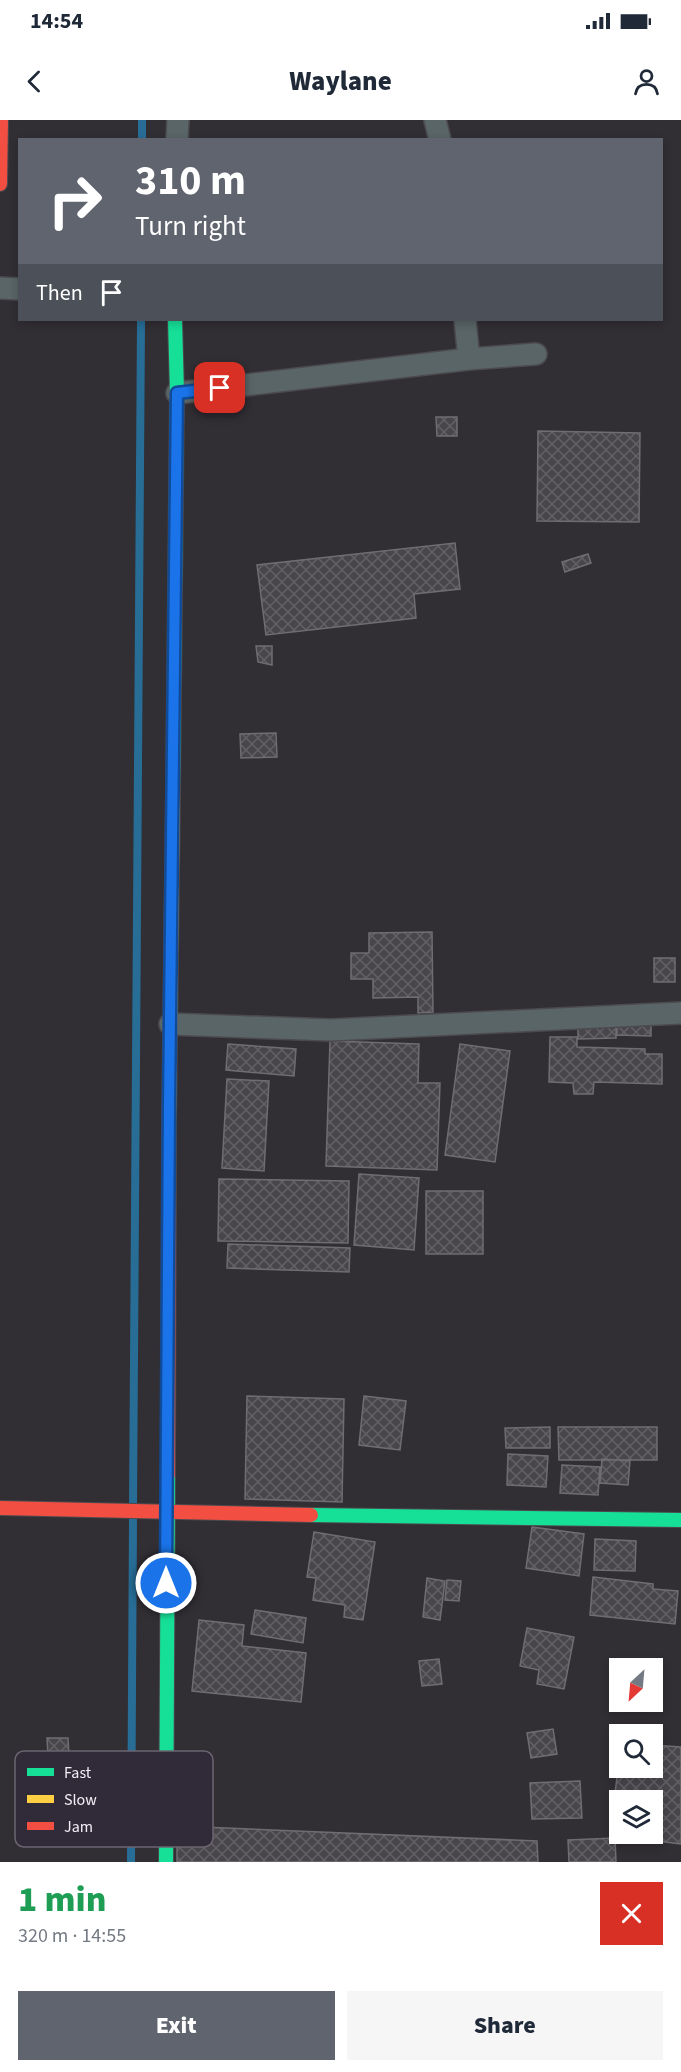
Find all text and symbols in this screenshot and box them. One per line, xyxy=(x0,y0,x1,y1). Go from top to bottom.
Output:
text: 14:54 xyxy=(30,5,83,37)
text: Waylane xyxy=(289,62,392,101)
icon: back xyxy=(18,65,51,98)
icon: person xyxy=(630,65,663,98)
text: 310 m xyxy=(135,151,246,211)
icon: right xyxy=(36,162,114,240)
text: Turn right xyxy=(135,207,246,246)
icon: arrive xyxy=(95,276,128,309)
text: Then xyxy=(36,277,83,309)
pin xyxy=(194,362,245,413)
icon: arrive xyxy=(203,371,236,404)
position arrow xyxy=(134,1551,198,1615)
north arrow xyxy=(609,1658,663,1712)
map controls xyxy=(609,1658,663,1844)
button: search xyxy=(609,1724,663,1778)
legend xyxy=(15,1751,213,1847)
text: Fast xyxy=(64,1762,92,1784)
text: Slow xyxy=(64,1789,97,1811)
button: layers xyxy=(609,1790,663,1844)
text: Jam xyxy=(64,1816,93,1838)
text: 1 min xyxy=(18,1874,106,1925)
button: close xyxy=(600,1882,663,1945)
text: 320 m · 14:55 xyxy=(18,1922,126,1950)
button: Exit xyxy=(18,1991,335,2060)
button: Share xyxy=(347,1991,663,2060)

